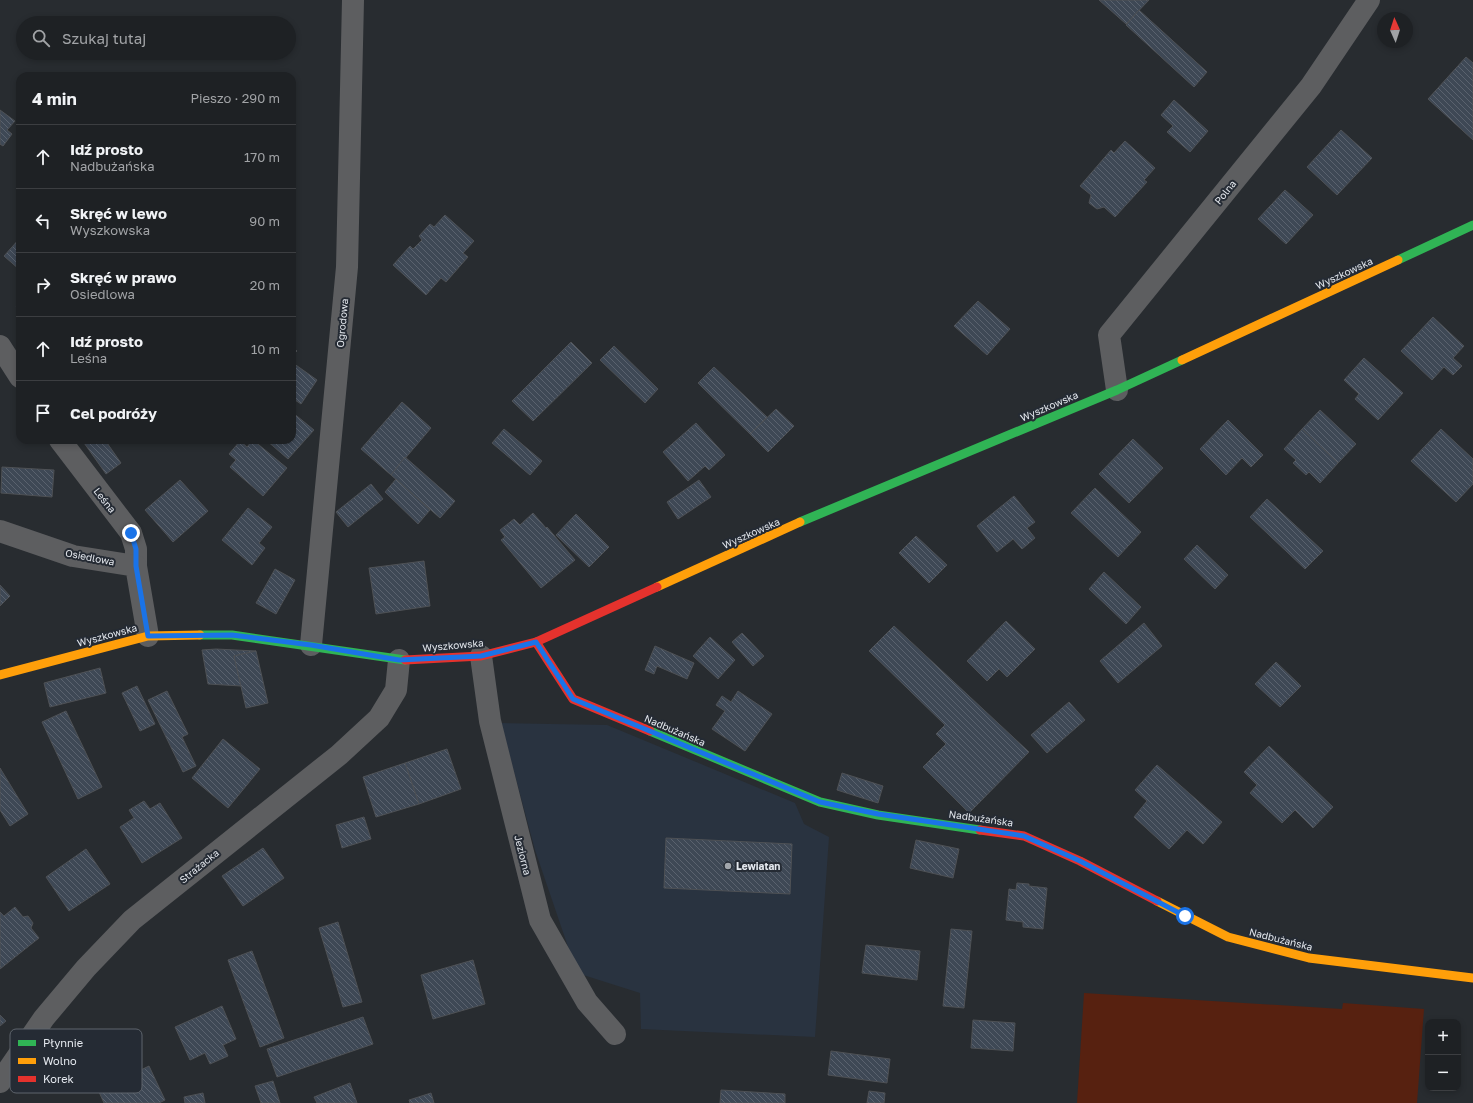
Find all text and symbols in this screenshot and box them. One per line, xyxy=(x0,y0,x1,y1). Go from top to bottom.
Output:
north arrow xyxy=(1377,12,1413,48)
search box xyxy=(16,16,296,60)
icon: search xyxy=(30,27,52,49)
text: Szukaj tutaj xyxy=(62,29,146,47)
text: 4 min xyxy=(32,88,77,109)
text: Pieszo · 290 m xyxy=(191,90,280,106)
text: Idź prosto xyxy=(70,140,143,158)
icon: ahead xyxy=(32,146,54,168)
text: 170 m xyxy=(244,149,280,165)
text: Nadbużańska xyxy=(70,158,155,174)
street label: Polna xyxy=(1212,178,1238,206)
text: Skręć w lewo xyxy=(70,204,167,222)
icon: left xyxy=(32,210,54,232)
text: 90 m xyxy=(249,213,280,229)
text: Wyszkowska xyxy=(70,222,150,238)
street label: Wyszkowska xyxy=(1314,255,1374,291)
text: Skręć w prawo xyxy=(70,268,177,286)
icon: right xyxy=(32,274,54,296)
text: 20 m xyxy=(250,277,280,293)
text: Osiedlowa xyxy=(70,286,135,302)
street label: Ogrodowa xyxy=(334,298,350,348)
text: Idź prosto xyxy=(70,332,143,350)
icon: ahead xyxy=(32,338,54,360)
text: 10 m xyxy=(251,341,280,357)
text: Leśna xyxy=(70,350,107,366)
street label: Wyszkowska xyxy=(1018,388,1080,424)
icon: arrive xyxy=(32,402,54,424)
text: Cel podróży xyxy=(70,404,157,422)
street label: Leśna xyxy=(91,485,119,515)
street label: Wyszkowska xyxy=(720,515,782,551)
route end xyxy=(122,524,140,542)
street label: Osiedlowa xyxy=(64,546,116,568)
street label: Wyszkowska xyxy=(76,621,138,649)
street label: Wyszkowska xyxy=(422,636,484,654)
street label: Nadbużańska xyxy=(643,712,707,748)
street label: Nadbużańska xyxy=(948,808,1014,828)
street label: Jeziorna xyxy=(512,834,534,876)
street label: Strażacka xyxy=(177,847,221,885)
place label: Lewiatan xyxy=(736,860,780,872)
marker: Lewiatan xyxy=(723,861,733,871)
route start xyxy=(1176,907,1194,925)
street label: Nadbużańska xyxy=(1248,925,1314,953)
map controls xyxy=(1425,1019,1461,1091)
button: + xyxy=(1425,1019,1461,1055)
legend xyxy=(10,1029,142,1093)
text: Płynnie xyxy=(43,1036,83,1049)
text: Wolno xyxy=(43,1054,77,1067)
button: − xyxy=(1425,1055,1461,1091)
text: Korek xyxy=(43,1072,74,1085)

